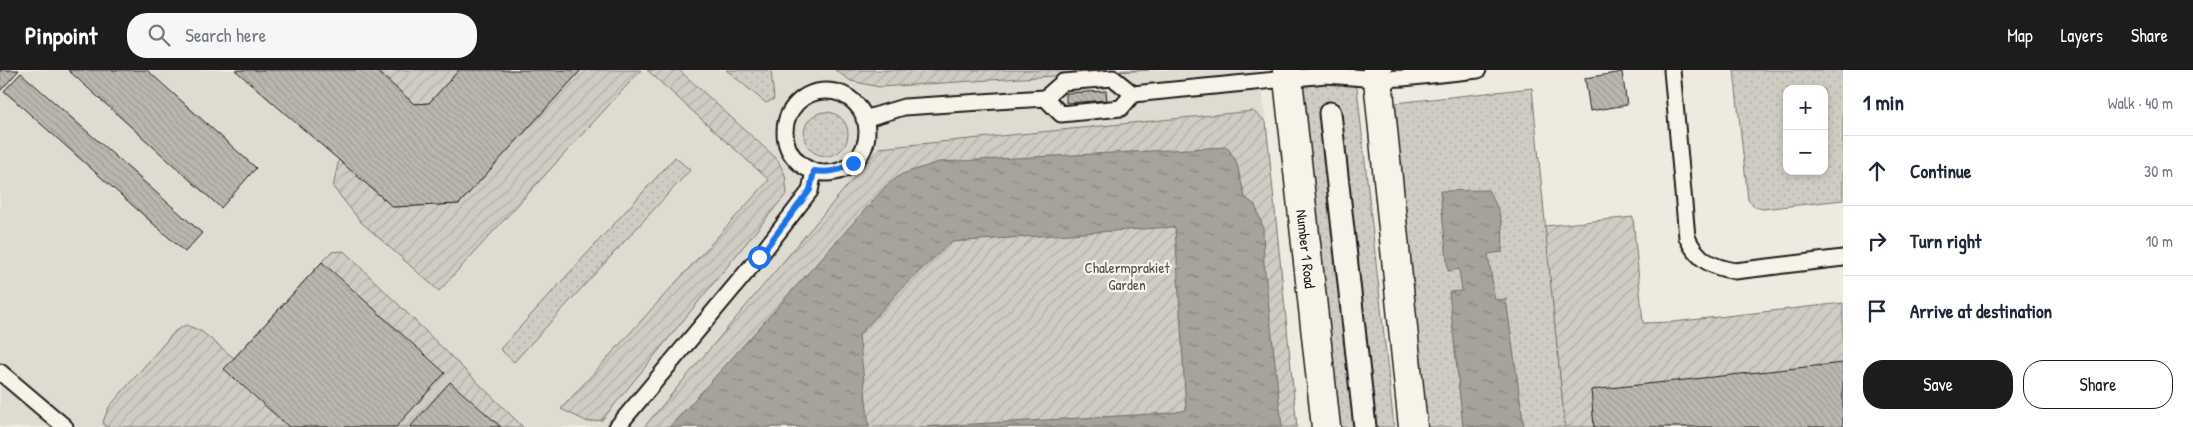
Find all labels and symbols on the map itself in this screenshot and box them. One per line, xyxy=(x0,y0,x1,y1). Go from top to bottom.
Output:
route end xyxy=(842,152,865,175)
street label: Number 1 Road xyxy=(1292,208,1321,290)
route start xyxy=(748,246,771,269)
park label: Chalermprakiet Garden xyxy=(1084,257,1170,295)

